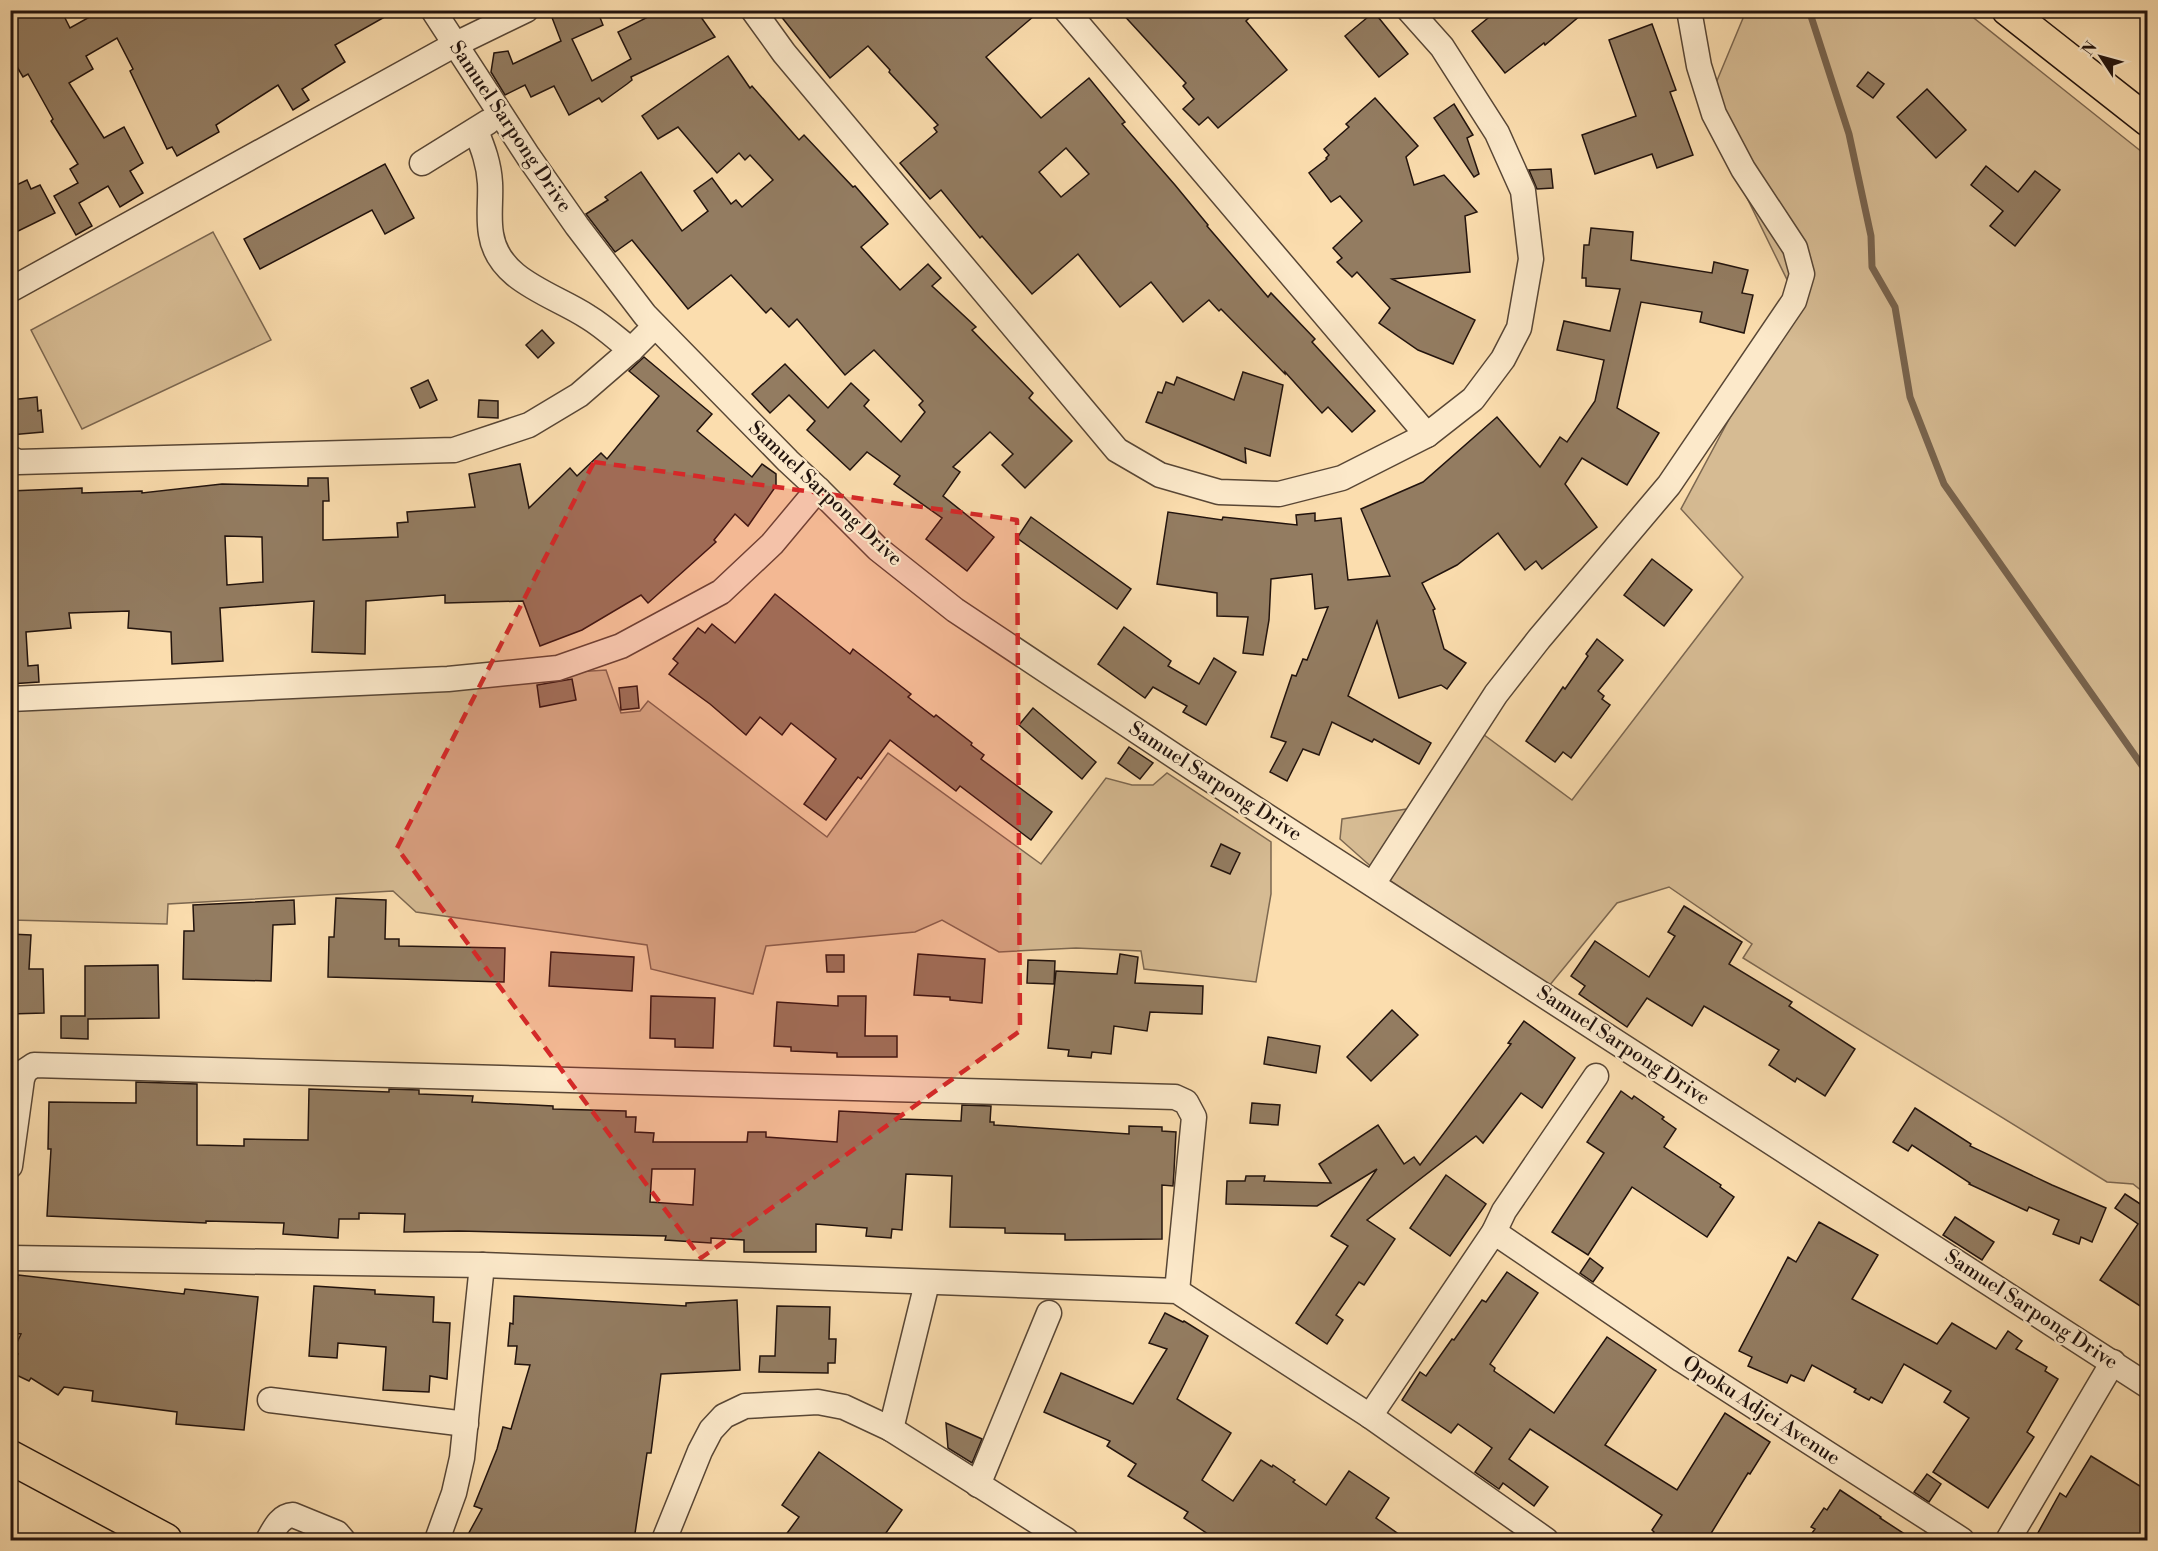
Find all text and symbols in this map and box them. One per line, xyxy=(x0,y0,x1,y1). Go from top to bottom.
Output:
north arrow xyxy=(2071,27,2131,87)
street label: Samuel Sarpong Drive xyxy=(443,36,577,218)
text: N xyxy=(2078,37,2102,60)
street label: Samuel Sarpong Drive xyxy=(743,416,907,572)
street label: Samuel Sarpong Drive xyxy=(1124,717,1306,847)
street label: Samuel Sarpong Drive xyxy=(1532,981,1714,1111)
street label: Samuel Sarpong Drive xyxy=(1940,1245,2122,1375)
street label: Opoku Adjei Avenue xyxy=(1677,1351,1845,1471)

